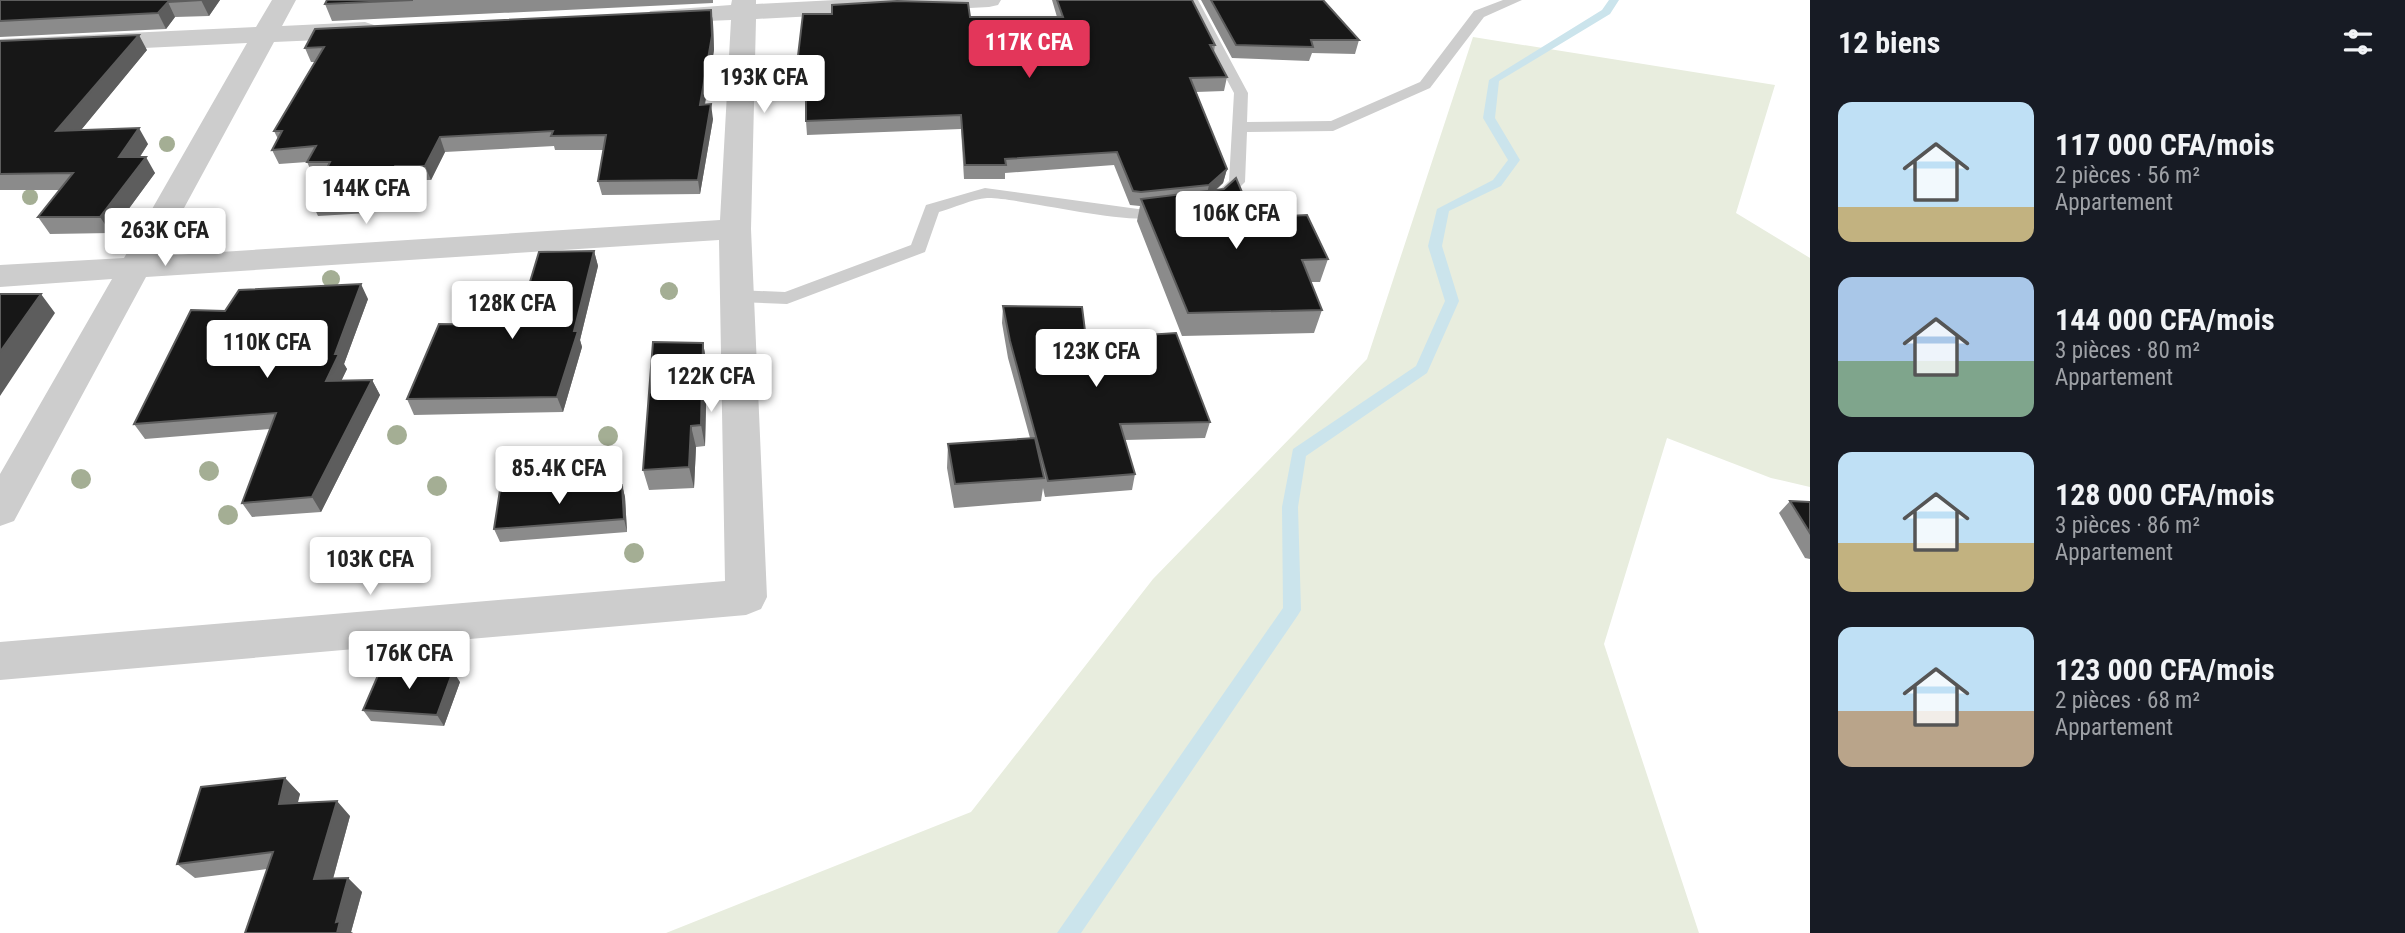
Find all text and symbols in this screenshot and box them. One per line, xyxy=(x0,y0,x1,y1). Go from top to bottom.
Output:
pin: 117K CFA xyxy=(957,20,1101,80)
icon: filters xyxy=(2339,23,2377,61)
text: 12 biens xyxy=(1838,25,1940,60)
text: 117K CFA xyxy=(985,29,1073,56)
pin: 193K CFA xyxy=(692,55,836,115)
text: 193K CFA xyxy=(720,64,808,91)
text: 117 000 CFA/mois xyxy=(2055,127,2275,162)
icon: home xyxy=(1894,130,1978,214)
text: 2 pièces · 56 m² xyxy=(2055,162,2200,189)
pin: 144K CFA xyxy=(294,166,438,226)
text: 144K CFA xyxy=(322,175,410,202)
text: Appartement xyxy=(2055,189,2173,216)
pin: 106K CFA xyxy=(1164,191,1308,251)
text: 106K CFA xyxy=(1192,200,1280,227)
pin: 263K CFA xyxy=(93,208,237,268)
text: 263K CFA xyxy=(121,217,209,244)
pin: 128K CFA xyxy=(440,282,584,341)
text: 128K CFA xyxy=(468,290,556,317)
text: 144 000 CFA/mois xyxy=(2055,302,2275,337)
icon: home xyxy=(1894,305,1978,389)
pin: 110K CFA xyxy=(195,320,339,380)
text: 110K CFA xyxy=(223,329,311,356)
pin: 123K CFA xyxy=(1024,330,1168,389)
text: 3 pièces · 80 m² xyxy=(2055,337,2200,364)
text: 123K CFA xyxy=(1052,338,1140,365)
pin: 122K CFA xyxy=(639,354,783,414)
text: 122K CFA xyxy=(667,363,755,390)
text: Appartement xyxy=(2055,364,2173,391)
pin: 85.4K CFA xyxy=(479,447,639,506)
text: 85.4K CFA xyxy=(511,455,607,482)
text: 128 000 CFA/mois xyxy=(2055,477,2275,512)
icon: home xyxy=(1894,480,1978,564)
text: 3 pièces · 86 m² xyxy=(2055,512,2200,539)
pin: 103K CFA xyxy=(298,538,442,597)
text: Appartement xyxy=(2055,539,2173,566)
text: 103K CFA xyxy=(326,546,414,573)
pin: 176K CFA xyxy=(337,632,481,691)
text: 176K CFA xyxy=(365,640,453,667)
text: 123 000 CFA/mois xyxy=(2055,652,2275,687)
icon: home xyxy=(1894,655,1978,739)
text: 2 pièces · 68 m² xyxy=(2055,687,2200,714)
text: Appartement xyxy=(2055,714,2173,741)

